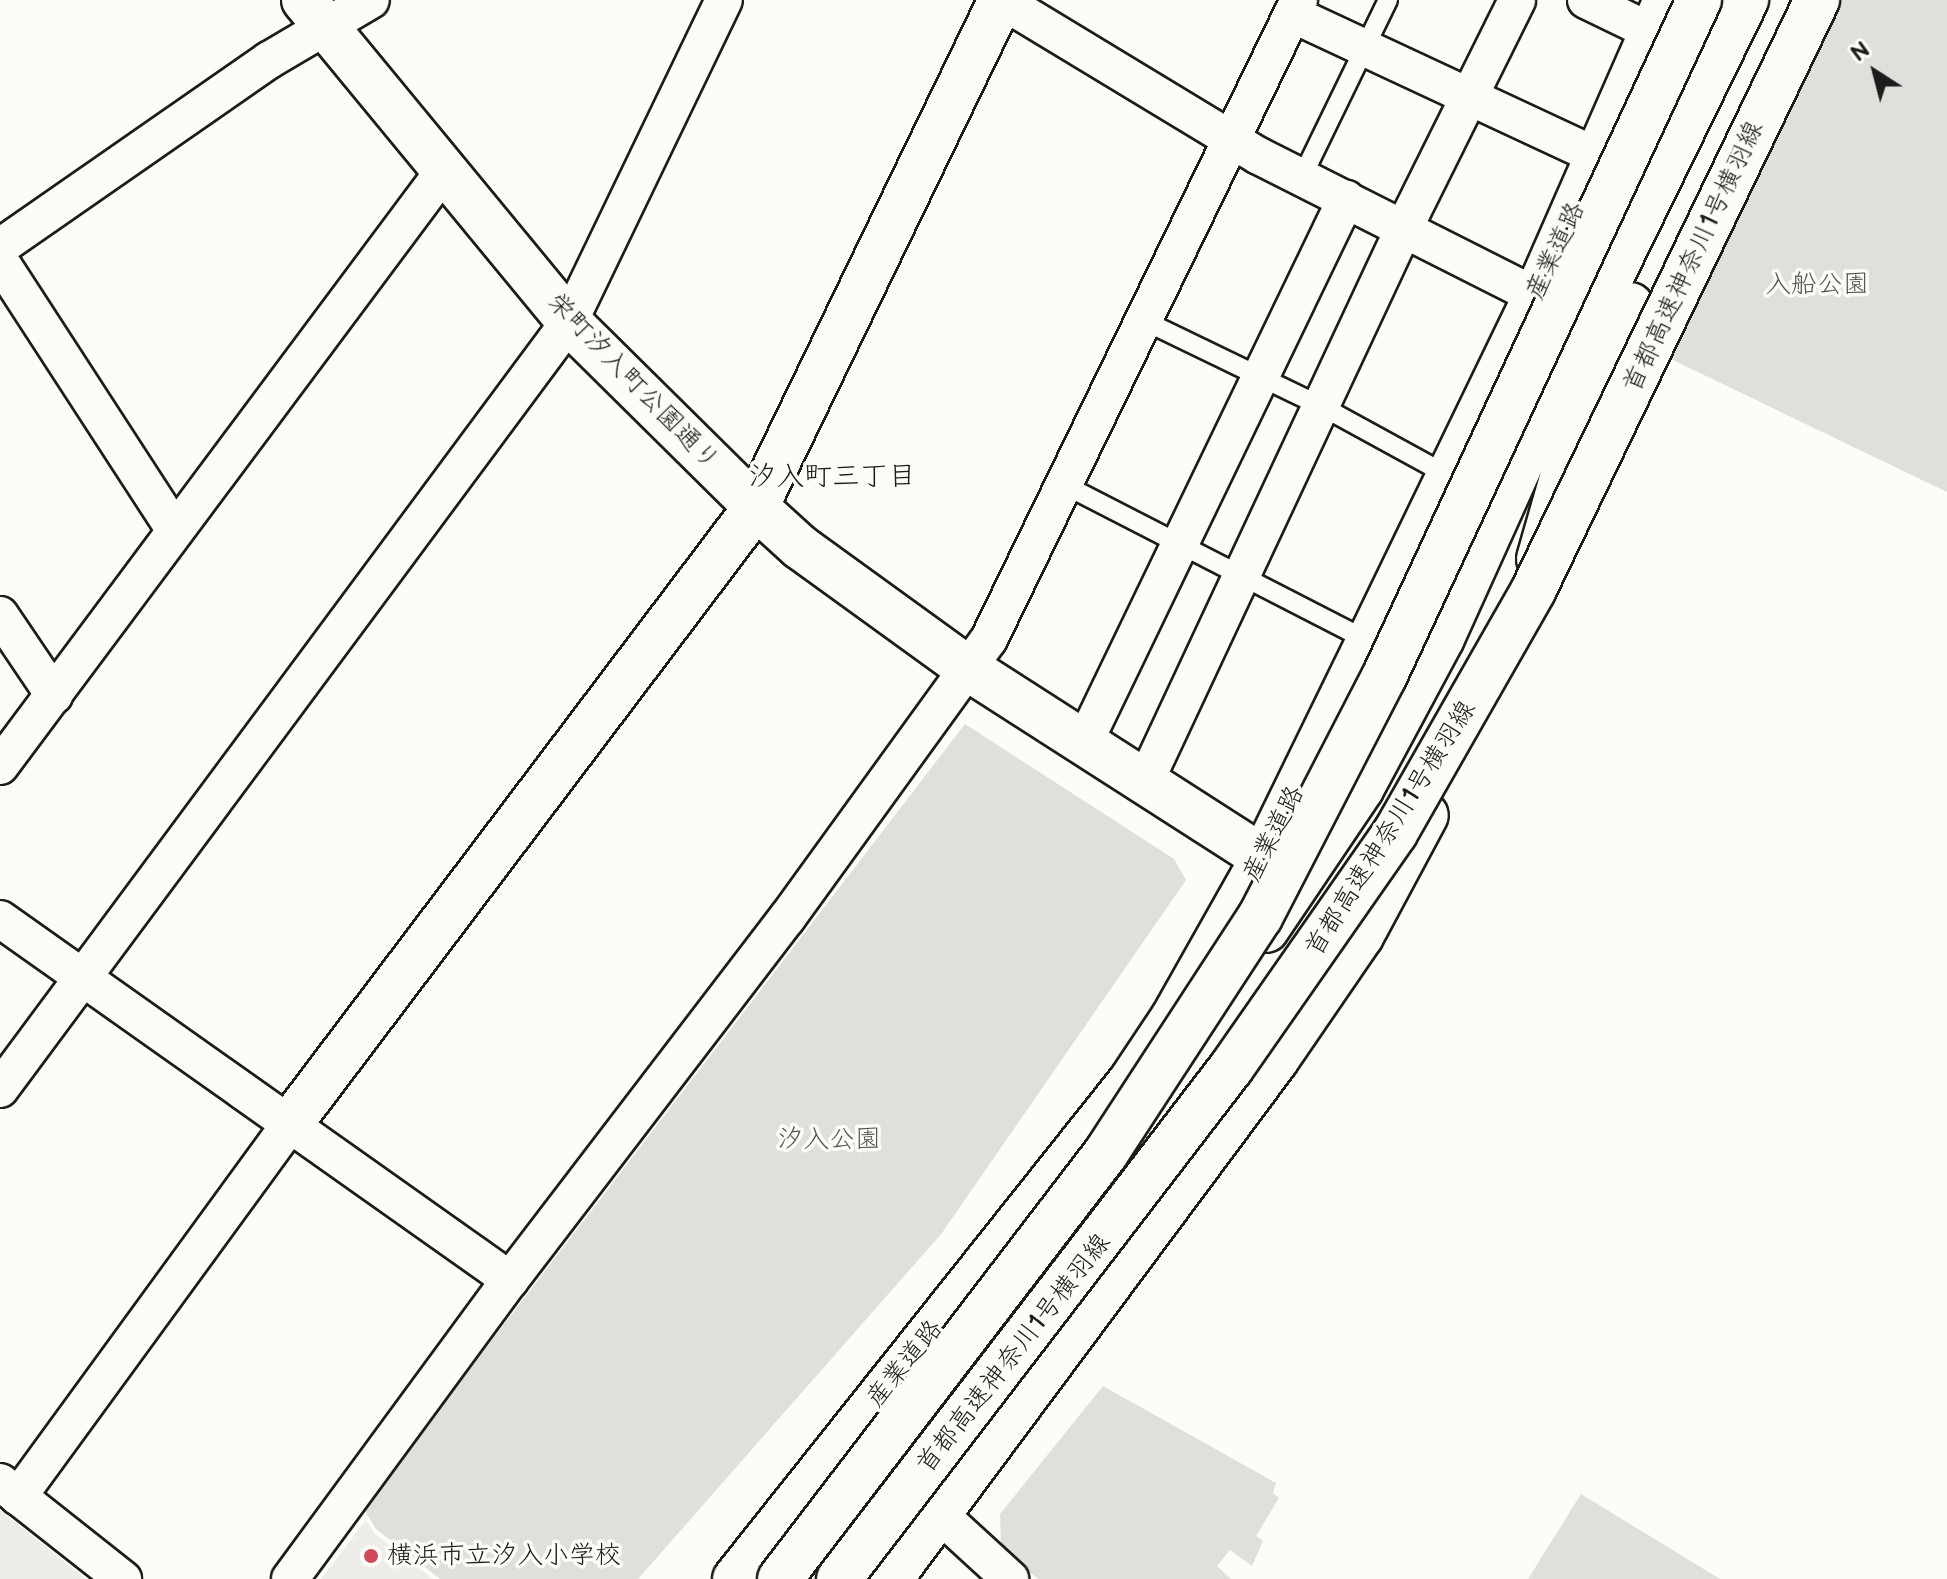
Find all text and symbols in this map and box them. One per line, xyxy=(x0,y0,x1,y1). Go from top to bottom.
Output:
north arrow xyxy=(1835,32,1915,112)
text: N xyxy=(1846,36,1875,68)
street label: 首都高速神奈川1号横羽線 xyxy=(1617,116,1771,398)
street label: 産業道路 xyxy=(1520,197,1592,305)
park label: 入船公園 xyxy=(1765,269,1869,301)
street label: 栄町汐入町公園通り xyxy=(541,287,725,477)
district label: 汐入町三丁目 xyxy=(748,460,916,494)
street label: 首都高速神奈川1号横羽線 xyxy=(1299,695,1483,963)
street label: 産業道路 xyxy=(1236,781,1312,887)
park label: 汐入公園 xyxy=(777,1124,881,1156)
street label: 首都高速神奈川1号横羽線 xyxy=(911,1228,1117,1480)
street label: 産業道路 xyxy=(860,1314,950,1414)
place label: 横浜市立汐入小学校 xyxy=(387,1540,621,1572)
marker: 横浜市立汐入小学校 xyxy=(362,1547,380,1565)

